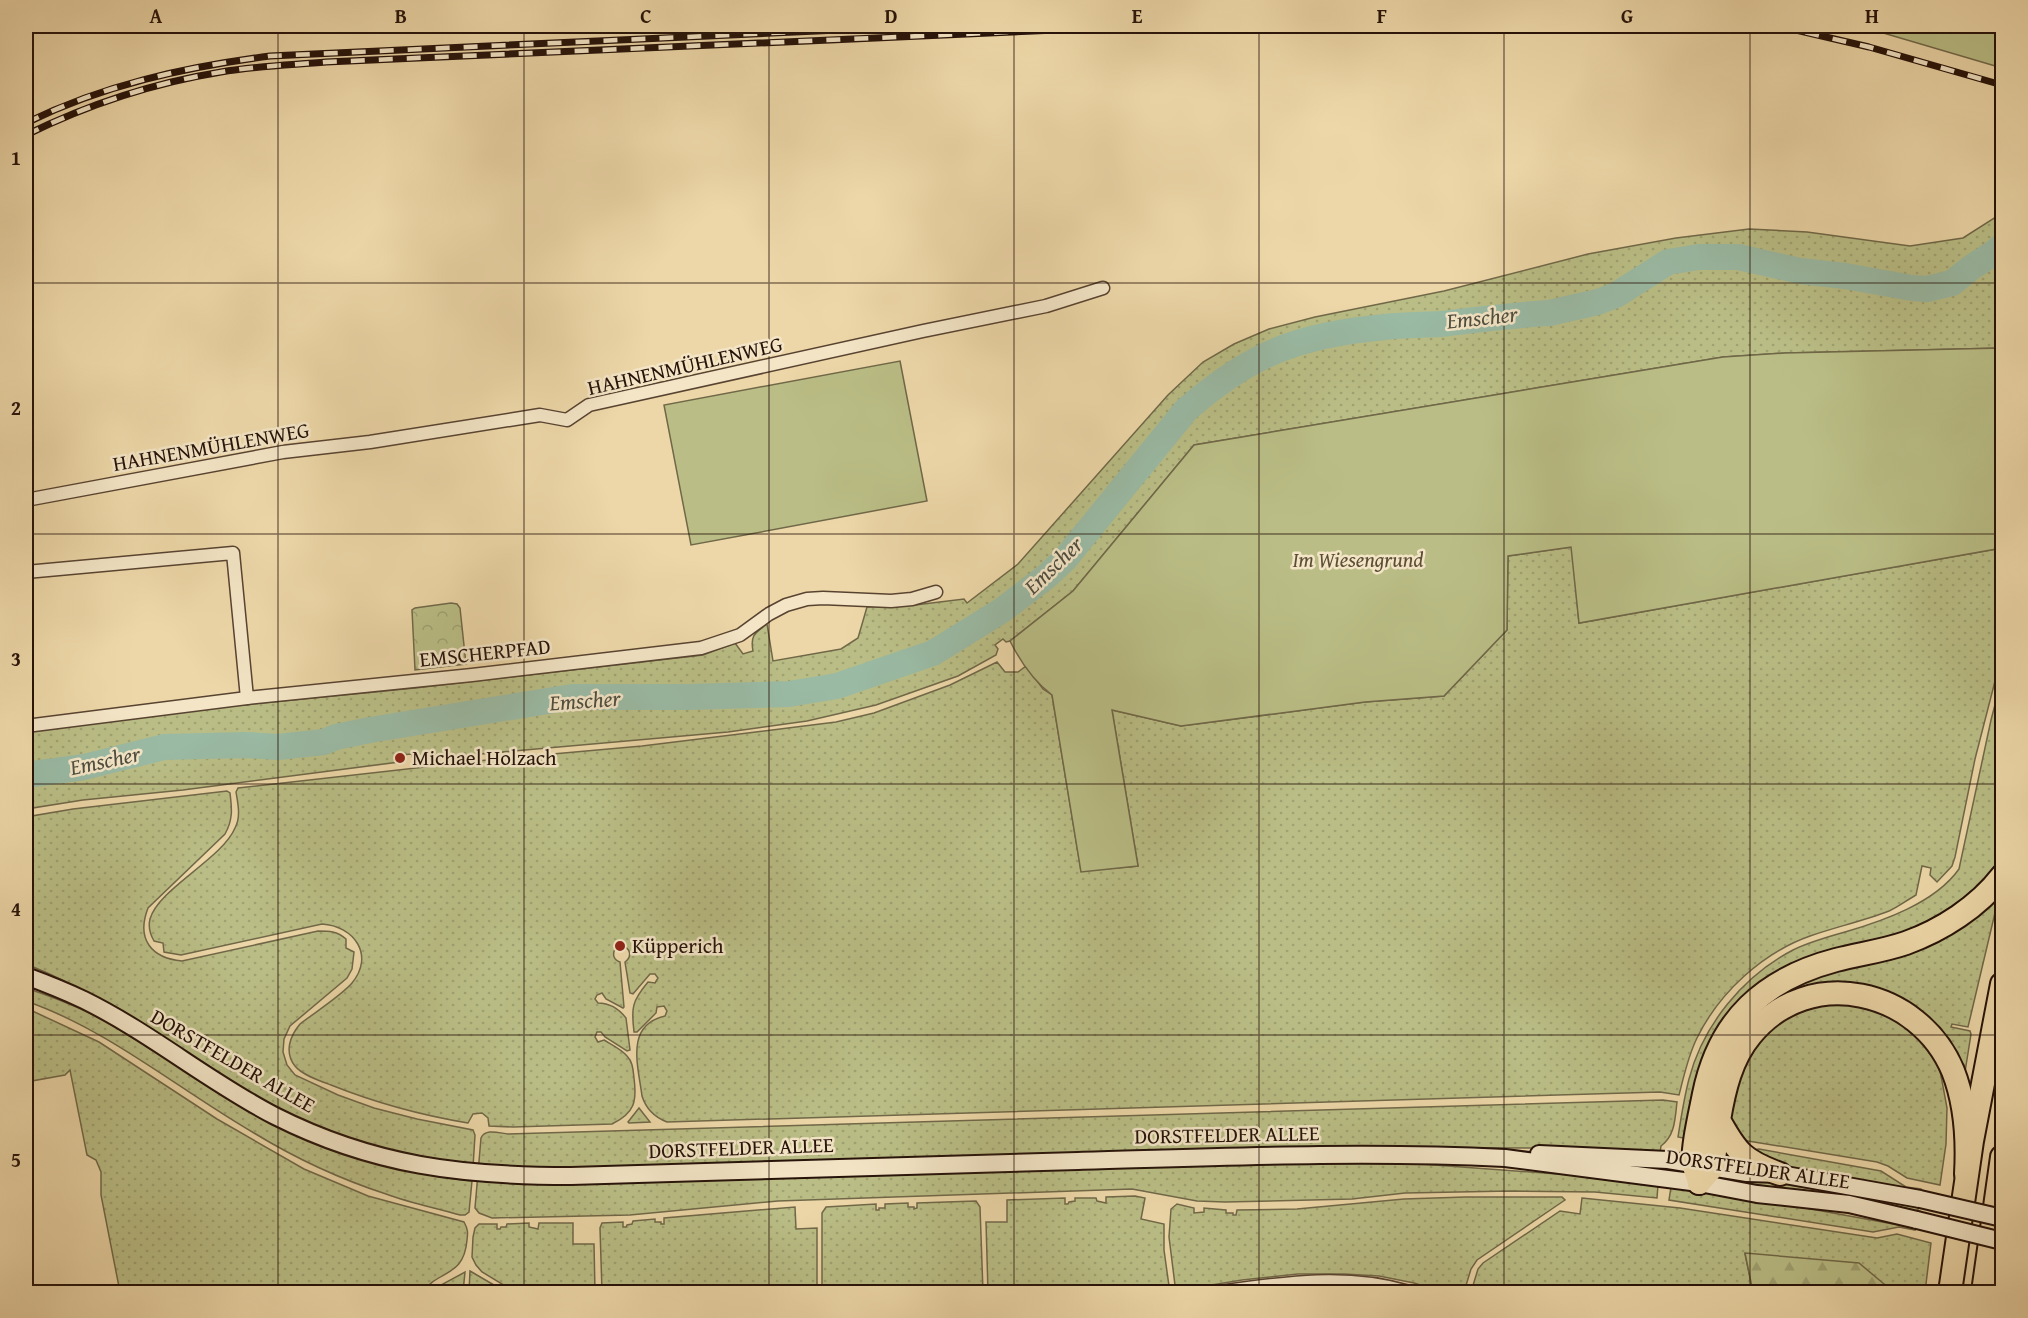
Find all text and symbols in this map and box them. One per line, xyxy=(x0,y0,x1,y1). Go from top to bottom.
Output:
text: A xyxy=(150,1,163,30)
text: B xyxy=(395,1,407,30)
text: C xyxy=(640,1,652,30)
text: D xyxy=(884,1,898,30)
text: E xyxy=(1132,1,1143,30)
text: F xyxy=(1377,1,1387,30)
text: G xyxy=(1621,1,1633,30)
text: H xyxy=(1865,1,1879,30)
text: 1 xyxy=(11,143,21,172)
water label: Emscher xyxy=(1444,297,1520,337)
street label: HAHNENMÜHLENWEG xyxy=(584,328,785,403)
text: 2 xyxy=(11,393,21,422)
street label: HAHNENMÜHLENWEG xyxy=(110,414,312,479)
water label: Emscher xyxy=(1016,528,1090,602)
park label: Im Wiesengrund xyxy=(1292,544,1424,575)
street label: EMSCHERPFAD xyxy=(418,630,552,675)
text: 3 xyxy=(11,644,21,673)
water label: Emscher xyxy=(547,682,622,719)
water label: Emscher xyxy=(66,737,144,783)
place label: Michael Holzach xyxy=(412,742,557,773)
marker: Michael Holzach xyxy=(393,751,407,765)
text: 4 xyxy=(11,894,21,923)
place label: Küpperich xyxy=(632,930,724,961)
marker: Küpperich xyxy=(613,939,627,953)
street label: DORSTFELDER ALLEE xyxy=(145,1001,322,1120)
street label: DORSTFELDER ALLEE xyxy=(1134,1117,1320,1152)
street label: DORSTFELDER ALLEE xyxy=(648,1129,834,1166)
street label: DORSTFELDER ALLEE xyxy=(1664,1140,1852,1197)
text: 5 xyxy=(11,1145,21,1174)

